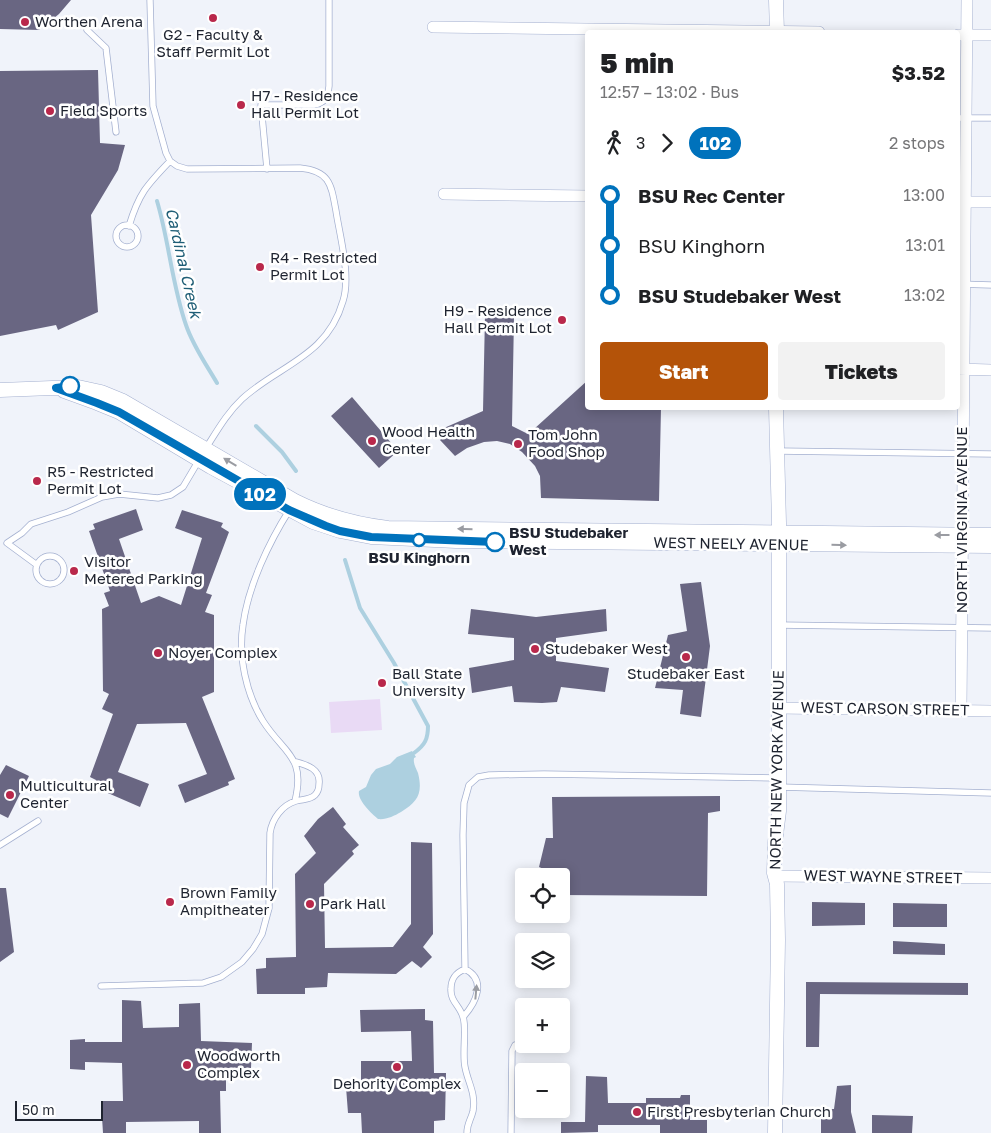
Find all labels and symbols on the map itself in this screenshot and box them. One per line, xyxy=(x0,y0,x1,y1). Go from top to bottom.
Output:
place label: Worthen Arena xyxy=(35,12,143,30)
marker: G2 - Faculty & Staff Permit Lot xyxy=(207,12,219,24)
marker: Worthen Arena xyxy=(19,16,31,28)
place label: G2 - Faculty & Staff Permit Lot xyxy=(156,25,270,60)
place label: H7 - Residence Hall Permit Lot xyxy=(251,86,359,121)
marker: H7 - Residence Hall Permit Lot xyxy=(235,99,247,111)
place label: Field Sports xyxy=(60,101,147,119)
marker: Field Sports xyxy=(44,105,56,117)
water label: Cardinal Creek xyxy=(162,206,207,322)
place label: R4 - Restricted Permit Lot xyxy=(270,248,377,283)
marker: R4 - Restricted Permit Lot xyxy=(254,261,266,273)
place label: H9 - Residence Hall Permit Lot xyxy=(444,301,552,336)
marker: H9 - Residence Hall Permit Lot xyxy=(556,314,568,326)
unlabelled marker xyxy=(60,376,80,396)
place label: Wood Health Center xyxy=(382,422,475,457)
place label: Tom John Food Shop xyxy=(528,425,605,460)
street label: NORTH VIRGINIA AVENUE xyxy=(952,427,970,613)
marker: Wood Health Center xyxy=(366,435,378,447)
marker: Tom John Food Shop xyxy=(512,438,524,450)
one-way arrow xyxy=(224,458,237,467)
place label: R5 - Restricted Permit Lot xyxy=(47,462,154,497)
marker: R5 - Restricted Permit Lot xyxy=(31,475,43,487)
line badge: 102 xyxy=(231,478,289,510)
place label: BSU Studebaker West xyxy=(509,523,628,558)
one-way arrow xyxy=(457,525,473,533)
one-way arrow xyxy=(934,530,950,538)
marker: BSU Studebaker West xyxy=(485,532,505,552)
marker: BSU Kinghorn xyxy=(412,533,426,547)
street label: WEST NEELY AVENUE xyxy=(653,533,809,553)
one-way arrow xyxy=(831,541,847,549)
place label: BSU Kinghorn xyxy=(368,548,470,566)
place label: Visitor Metered Parking xyxy=(84,552,203,587)
marker: Visitor Metered Parking xyxy=(68,565,80,577)
place label: Studebaker West xyxy=(545,639,668,657)
place label: Noyer Complex xyxy=(168,643,278,661)
marker: Studebaker West xyxy=(529,643,541,655)
marker: Noyer Complex xyxy=(152,647,164,659)
marker: Studebaker East xyxy=(680,651,692,663)
place label: Ball State University xyxy=(392,664,466,699)
place label: Studebaker East xyxy=(627,664,745,682)
street label: NORTH NEW YORK AVENUE xyxy=(765,670,787,870)
marker: Ball State University xyxy=(376,677,388,689)
street label: WEST CARSON STREET xyxy=(800,698,970,718)
place label: Multicultural Center xyxy=(20,776,112,811)
marker: Multicultural Center xyxy=(4,789,16,801)
street label: WEST WAYNE STREET xyxy=(804,866,963,886)
place label: Brown Family Ampitheater xyxy=(180,883,278,918)
place label: Park Hall xyxy=(320,894,386,912)
marker: Brown Family Ampitheater xyxy=(164,896,176,908)
marker: Park Hall xyxy=(304,898,316,910)
one-way arrow xyxy=(472,984,480,1000)
place label: Woodworth Complex xyxy=(197,1046,280,1081)
marker: Woodworth Complex xyxy=(181,1059,193,1071)
marker: Dehority Complex xyxy=(391,1061,403,1073)
place label: Dehority Complex xyxy=(333,1074,461,1092)
scale bar xyxy=(15,1098,102,1121)
place label: First Presbyterian Church xyxy=(647,1102,831,1120)
marker: First Presbyterian Church xyxy=(631,1106,643,1118)

